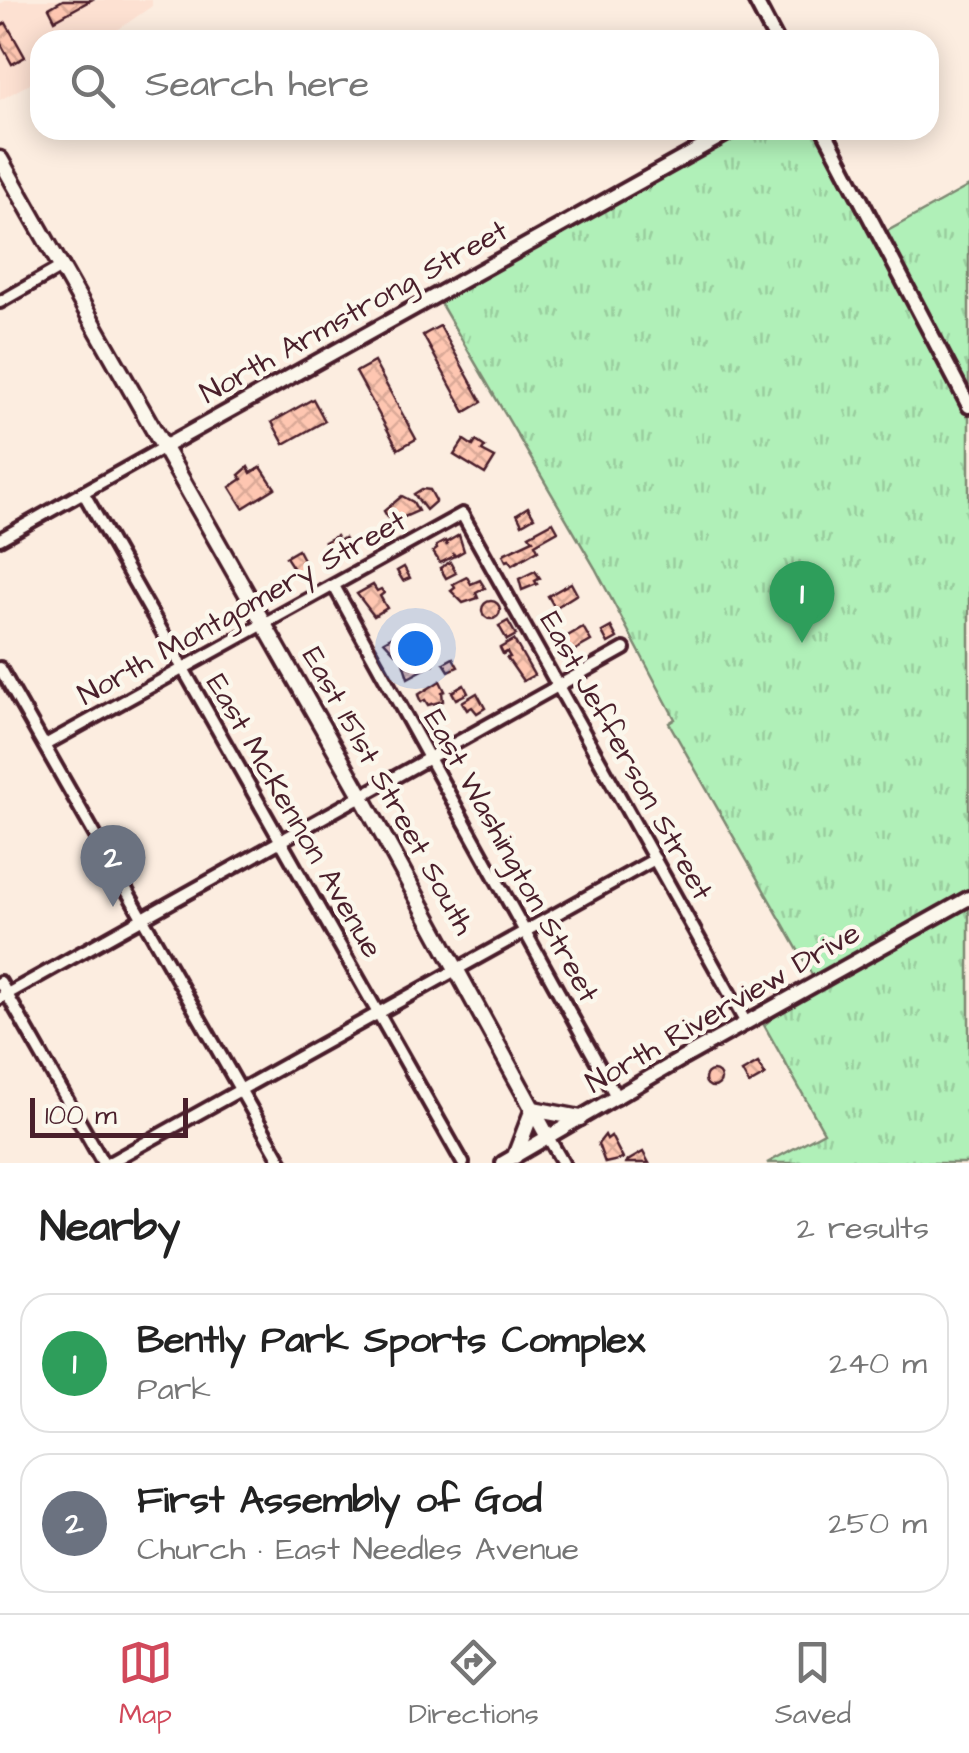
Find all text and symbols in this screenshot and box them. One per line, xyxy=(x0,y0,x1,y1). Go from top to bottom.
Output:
search box xyxy=(30,30,939,140)
icon: search xyxy=(65,58,120,113)
text: Search here xyxy=(145,59,369,111)
street label: North Armstrong Street xyxy=(193,210,516,415)
street label: North Montgomery Street xyxy=(70,500,414,717)
pin: 1 xyxy=(770,560,834,643)
street label: East Jefferson Street xyxy=(529,604,723,908)
your location xyxy=(390,623,441,674)
street label: East 151st Street South xyxy=(291,639,485,943)
street label: East McKennon Avenue xyxy=(195,666,393,966)
street label: East Washington Street xyxy=(412,702,609,1011)
pin: 2 xyxy=(80,824,146,907)
street label: North Riverview Drive xyxy=(578,912,868,1104)
scale bar xyxy=(30,1093,188,1138)
text: 100 m xyxy=(45,1096,117,1135)
text: Nearby xyxy=(40,1199,180,1257)
text: 2 results xyxy=(797,1206,929,1251)
text: Bently Park Sports Complex xyxy=(137,1315,645,1367)
text: 1 xyxy=(72,1341,77,1386)
text: 240 m xyxy=(829,1341,927,1386)
text: Park xyxy=(137,1367,211,1412)
text: First Assembly of God xyxy=(137,1475,542,1527)
text: 2 xyxy=(65,1501,84,1546)
text: 250 m xyxy=(828,1501,927,1546)
text: Church · East Needles Avenue xyxy=(137,1527,579,1572)
tab: Map xyxy=(118,1635,173,1734)
tab: Directions xyxy=(409,1635,539,1734)
tab: Saved xyxy=(775,1635,851,1734)

